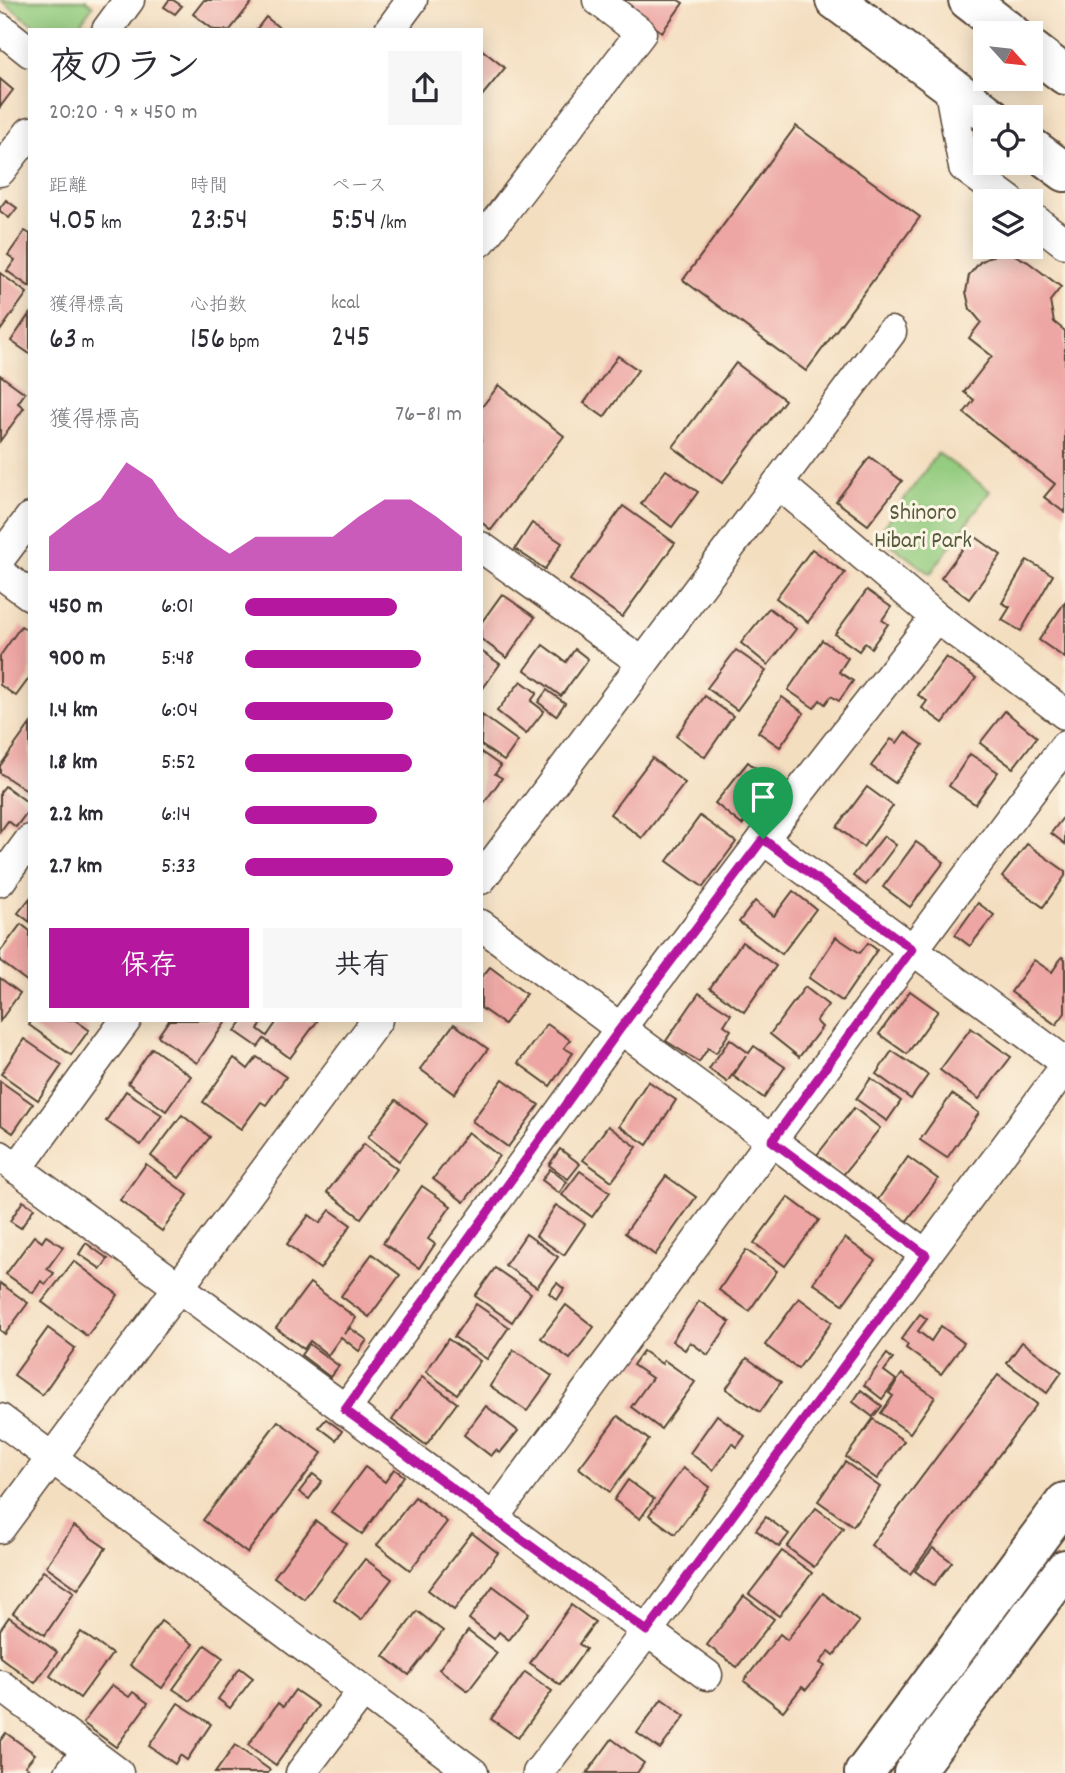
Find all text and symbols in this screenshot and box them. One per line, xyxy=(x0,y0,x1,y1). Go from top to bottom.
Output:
north arrow xyxy=(973,21,1043,91)
map controls xyxy=(973,21,1043,259)
text: 夜のラン xyxy=(49,43,201,98)
button: share xyxy=(388,51,462,125)
text: 20:20 · 9 × 450 m xyxy=(49,97,198,130)
button: locate xyxy=(973,105,1043,175)
text: 距離 xyxy=(49,174,87,201)
text: 時間 xyxy=(190,174,228,201)
text: ペース xyxy=(331,174,387,201)
button: layers xyxy=(973,189,1043,259)
text: 4.05 xyxy=(49,201,97,244)
text: 23:54 xyxy=(190,201,248,244)
text: 5:54 xyxy=(331,201,376,244)
text: km xyxy=(97,211,122,238)
text: /km xyxy=(376,211,407,238)
text: kcal xyxy=(331,291,360,318)
text: 獲得標高 xyxy=(49,293,125,320)
text: 心拍数 xyxy=(190,293,247,320)
text: 245 xyxy=(331,318,370,361)
text: 63 xyxy=(49,320,77,363)
text: 156 xyxy=(190,320,225,363)
text: m xyxy=(77,330,94,357)
text: bpm xyxy=(225,330,260,357)
text: 76–81 m xyxy=(395,399,462,432)
text: 獲得標高 xyxy=(49,405,141,438)
park label: Shinoro Hibari Park xyxy=(874,497,972,559)
text: 450 m xyxy=(49,591,103,624)
text: 6:01 xyxy=(161,591,194,624)
text: 900 m xyxy=(49,643,106,676)
text: 5:48 xyxy=(161,643,194,676)
text: 1.4 km xyxy=(49,695,98,728)
text: 6:04 xyxy=(161,695,198,728)
text: 1.8 km xyxy=(49,747,98,780)
text: 5:52 xyxy=(161,747,196,780)
pin xyxy=(733,767,793,839)
icon: arrive xyxy=(744,778,782,816)
text: 2.2 km xyxy=(49,799,103,832)
text: 6:14 xyxy=(161,799,191,832)
text: 2.7 km xyxy=(49,851,102,884)
text: 5:33 xyxy=(161,851,196,884)
button: 保存 xyxy=(49,928,249,1008)
button: 共有 xyxy=(263,928,462,1008)

